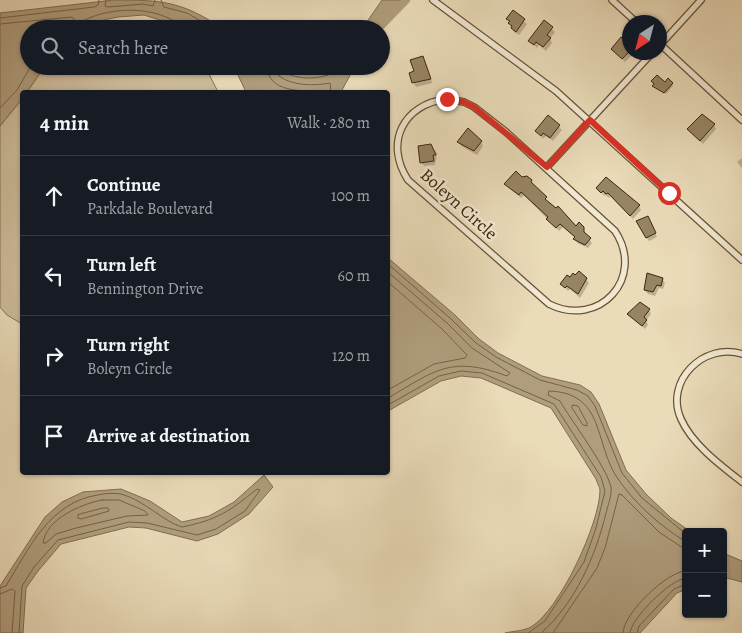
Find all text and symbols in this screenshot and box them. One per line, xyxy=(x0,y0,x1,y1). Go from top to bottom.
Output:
north arrow xyxy=(622,15,667,60)
search box xyxy=(20,20,390,75)
icon: search xyxy=(38,34,66,62)
text: Search here xyxy=(78,35,168,61)
route end xyxy=(436,88,459,111)
text: 4 min xyxy=(40,109,89,137)
text: Walk · 280 m xyxy=(287,112,370,134)
street label: Boleyn Circle xyxy=(415,163,503,245)
text: Continue xyxy=(87,172,161,198)
icon: ahead xyxy=(40,182,68,210)
route start xyxy=(658,182,681,205)
text: 100 m xyxy=(331,185,370,207)
text: Parkdale Boulevard xyxy=(87,198,213,220)
text: Turn left xyxy=(87,252,156,278)
icon: left xyxy=(40,262,68,290)
text: 60 m xyxy=(338,265,370,287)
text: Bennington Drive xyxy=(87,278,204,300)
text: Turn right xyxy=(87,332,169,358)
icon: right xyxy=(40,342,68,370)
text: 120 m xyxy=(332,345,370,367)
text: Boleyn Circle xyxy=(87,358,173,380)
icon: arrive xyxy=(40,422,68,450)
text: Arrive at destination xyxy=(87,423,250,449)
map controls xyxy=(682,528,727,618)
button: + xyxy=(682,528,727,573)
button: − xyxy=(682,573,727,618)

